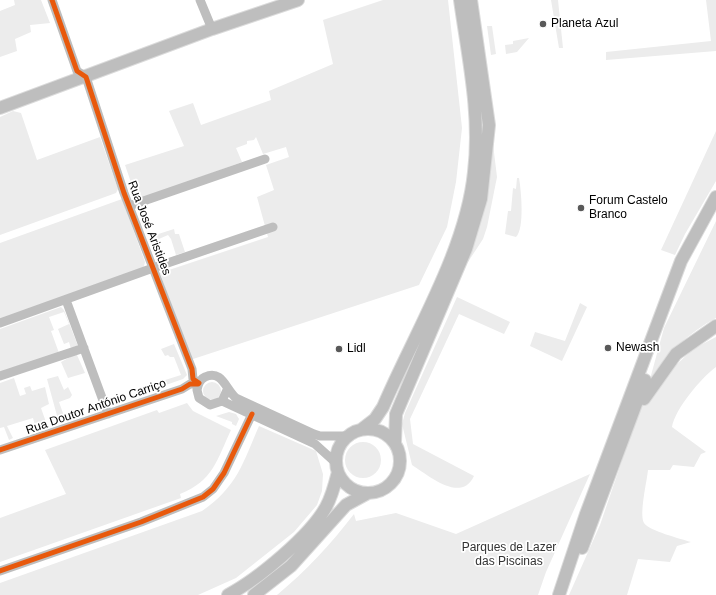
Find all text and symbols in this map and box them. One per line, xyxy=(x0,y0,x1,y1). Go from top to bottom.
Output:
place label: Planeta Azul xyxy=(551,17,618,31)
marker: Planeta Azul xyxy=(538,19,548,29)
street label: Rua José Aristides xyxy=(124,179,174,277)
place label: Forum Castelo Branco xyxy=(589,194,668,222)
marker: Forum Castelo Branco xyxy=(576,203,586,213)
place label: Newash xyxy=(616,341,659,355)
place label: Lidl xyxy=(347,342,366,356)
marker: Newash xyxy=(603,343,613,353)
marker: Lidl xyxy=(334,344,344,354)
street label: Rua Doutor António Carriço xyxy=(24,376,168,438)
park label: Parques de Lazer das Piscinas xyxy=(462,541,556,569)

